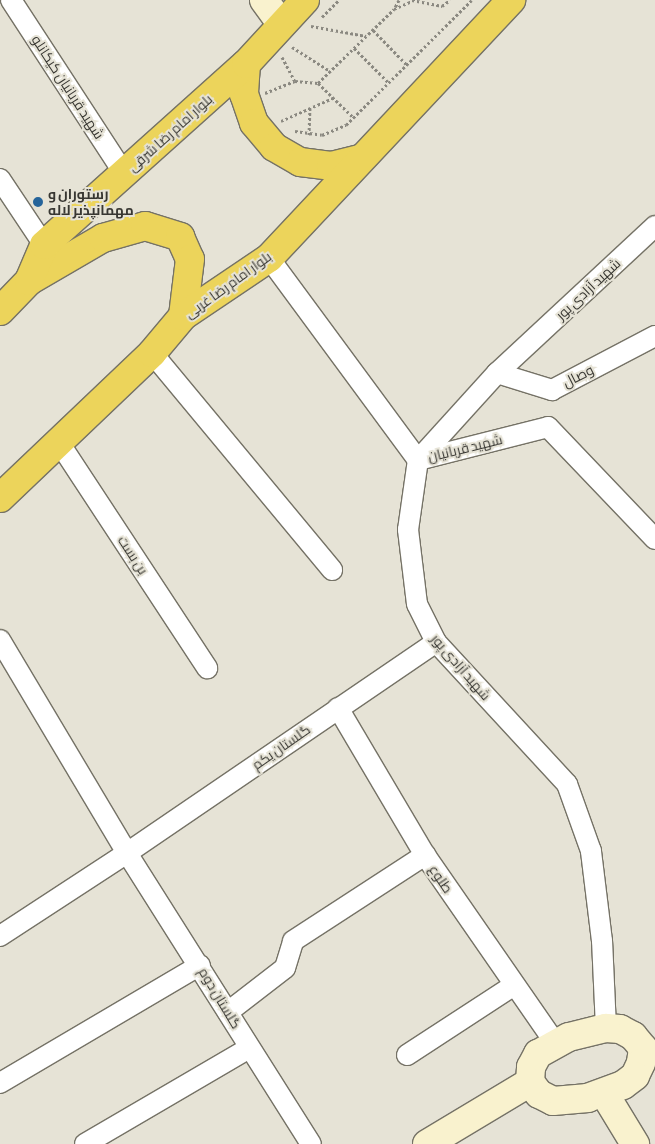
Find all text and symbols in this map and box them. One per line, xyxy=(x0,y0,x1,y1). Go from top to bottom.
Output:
street label: شهید قربانیان کیکانلو xyxy=(28,32,108,142)
street label: بلوار امام رضا شرقی xyxy=(124,91,216,175)
place label: رستوران و مهمانپذیر لاله xyxy=(48,186,134,218)
marker: رستوران و مهمانپذیر لاله xyxy=(32,196,44,208)
street label: بلوار امام رضا غربی xyxy=(181,248,275,322)
street label: شهید آزادی پور xyxy=(552,255,624,323)
street label: وصال xyxy=(560,361,596,391)
street label: شهید قربانیان xyxy=(426,431,504,465)
street label: بن بست xyxy=(114,533,152,577)
street label: شهید آزادی پور xyxy=(428,630,494,704)
street label: گلستان یکم xyxy=(249,721,313,773)
street label: طلوع xyxy=(426,862,456,896)
street label: گلستان دوم xyxy=(195,964,245,1032)

